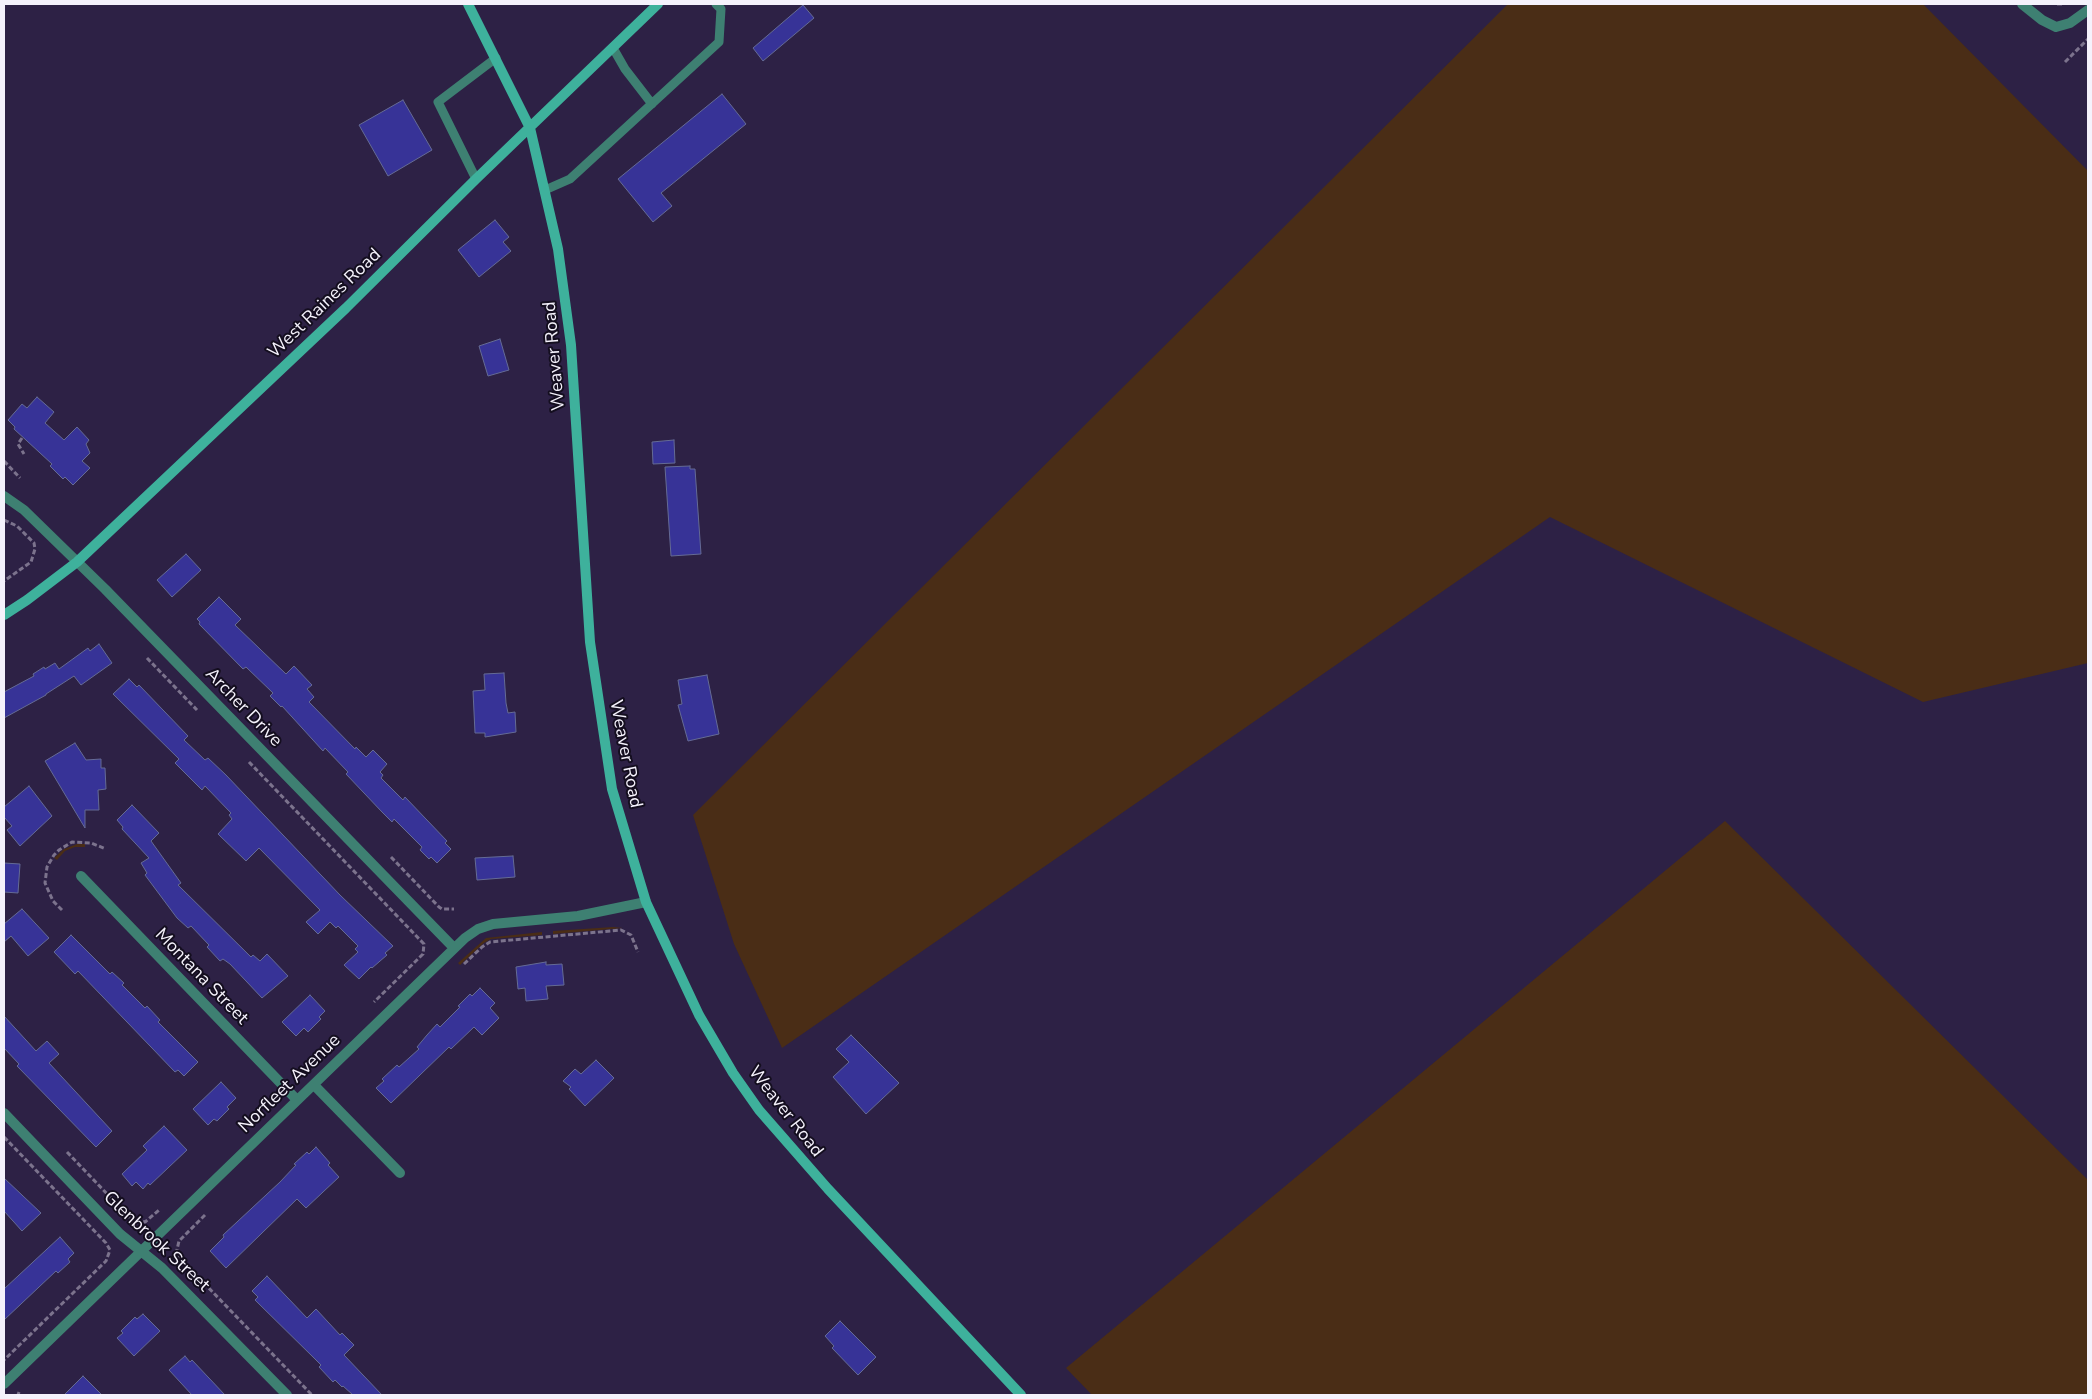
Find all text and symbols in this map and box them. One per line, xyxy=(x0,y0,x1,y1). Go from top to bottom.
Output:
street label: West Raines Road xyxy=(264,245,386,363)
street label: Weaver Road xyxy=(539,301,571,411)
street label: Archer Drive xyxy=(200,664,286,752)
street label: Weaver Road xyxy=(604,698,646,810)
street label: Montana Street xyxy=(150,925,252,1029)
street label: Norfleet Avenue xyxy=(235,1030,345,1138)
street label: Weaver Road xyxy=(743,1062,827,1162)
street label: Glenbrook Street xyxy=(98,1187,214,1297)

